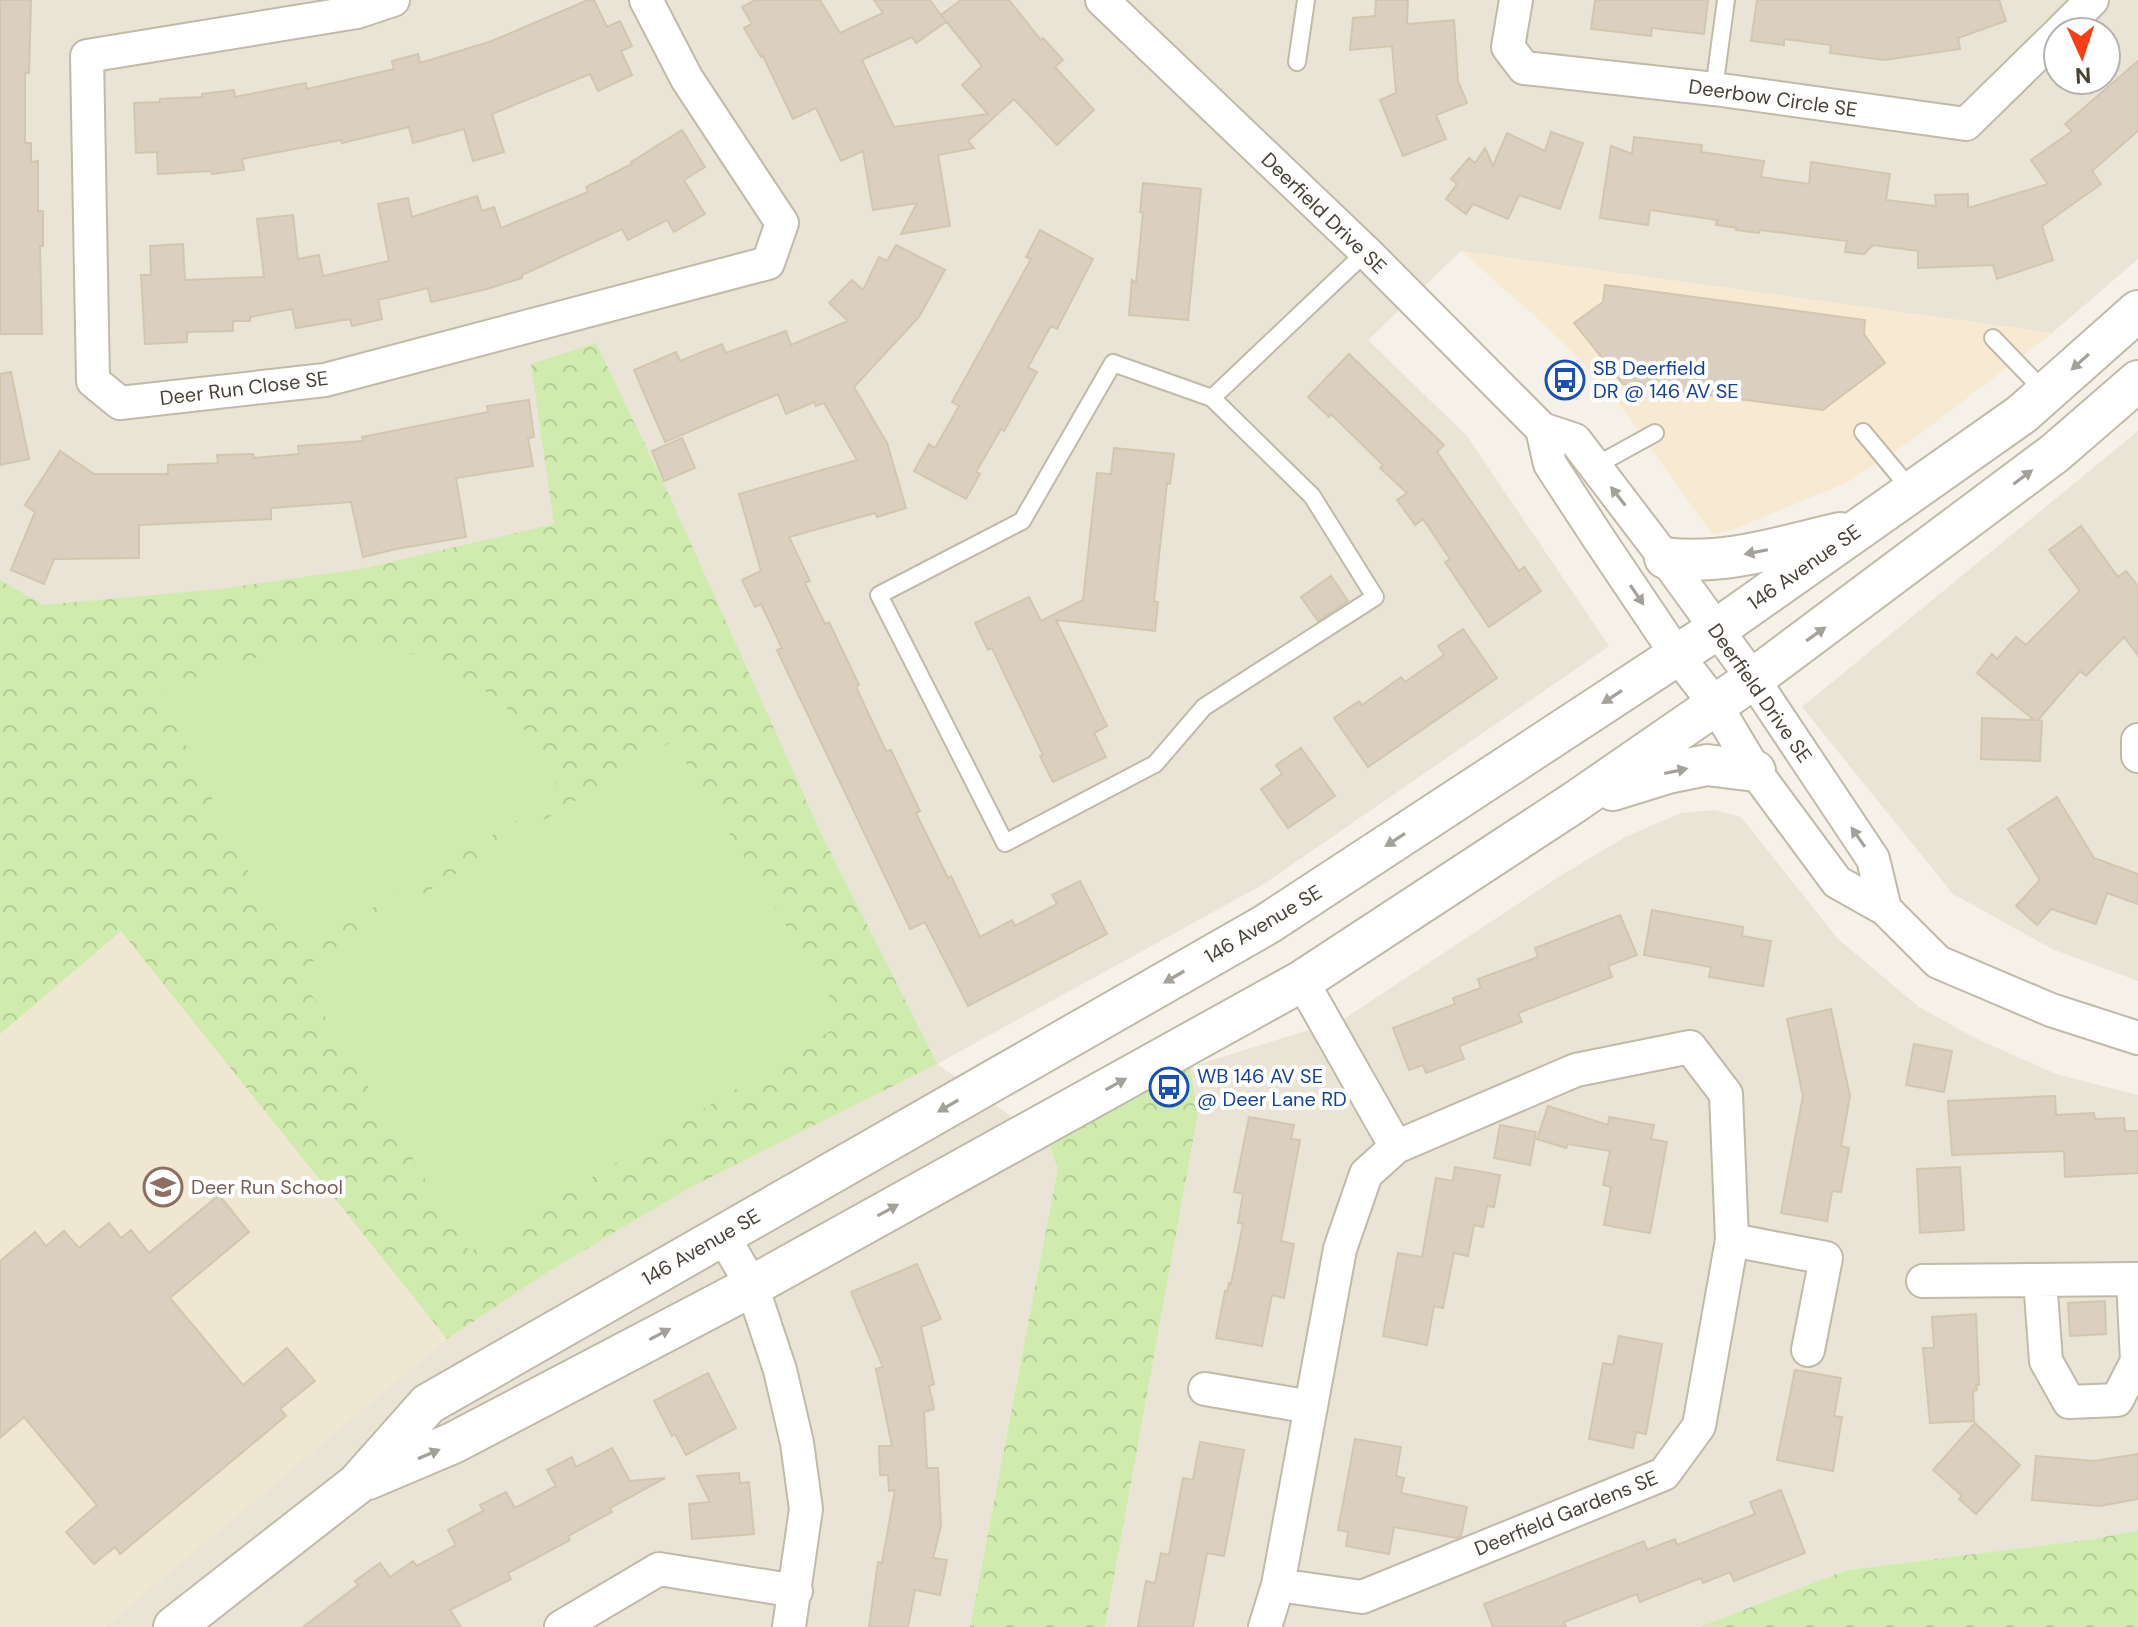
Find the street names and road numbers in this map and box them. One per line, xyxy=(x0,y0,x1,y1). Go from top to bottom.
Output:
street label: Deerbow Circle SE xyxy=(1687,73,1859,123)
street label: Deerfield Drive SE xyxy=(1256,147,1392,279)
street label: Deer Run Close SE xyxy=(158,365,330,411)
street label: 146 Avenue SE xyxy=(1742,518,1866,616)
street label: Deerfield Drive SE xyxy=(1702,618,1818,768)
street label: 146 Avenue SE xyxy=(1200,879,1326,969)
street label: 146 Avenue SE xyxy=(637,1203,765,1291)
street label: Deerfield Gardens SE xyxy=(1470,1464,1662,1562)

